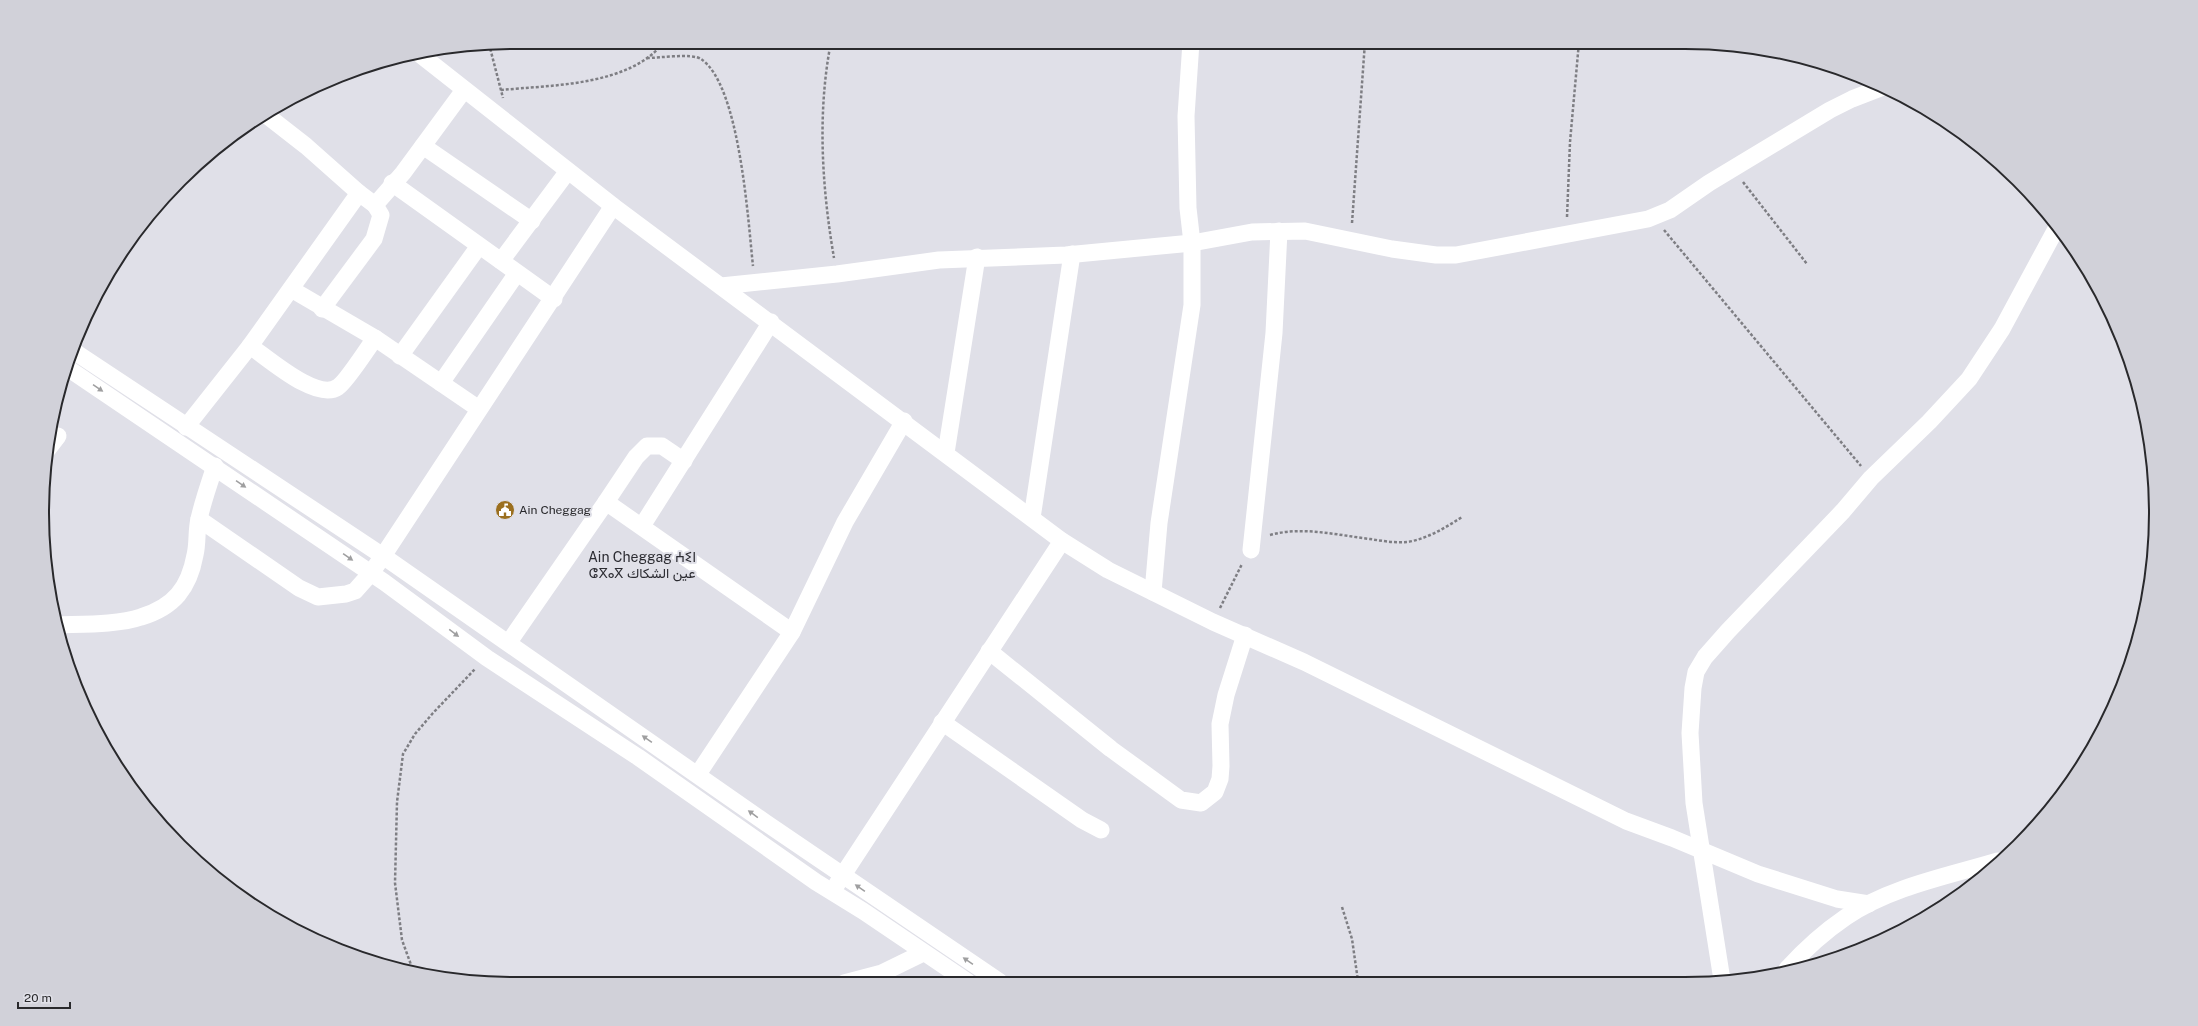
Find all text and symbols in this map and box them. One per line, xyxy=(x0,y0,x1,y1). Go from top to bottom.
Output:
one-way arrow xyxy=(92,385,104,392)
one-way arrow xyxy=(236,480,246,488)
public building icon: Ain Cheggag xyxy=(494,499,516,521)
place label: Ain Cheggag xyxy=(519,503,591,517)
district label: Ain Cheggag ⵄⵉⵏ ⵛⴳⴰⴳ عين الشكاك xyxy=(588,549,696,582)
one-way arrow xyxy=(343,553,354,561)
one-way arrow xyxy=(448,629,459,638)
one-way arrow xyxy=(642,735,652,743)
one-way arrow xyxy=(748,810,759,818)
one-way arrow xyxy=(855,884,866,892)
one-way arrow xyxy=(963,957,973,965)
scale bar xyxy=(18,984,70,1010)
text: 20 m xyxy=(24,991,52,1005)

